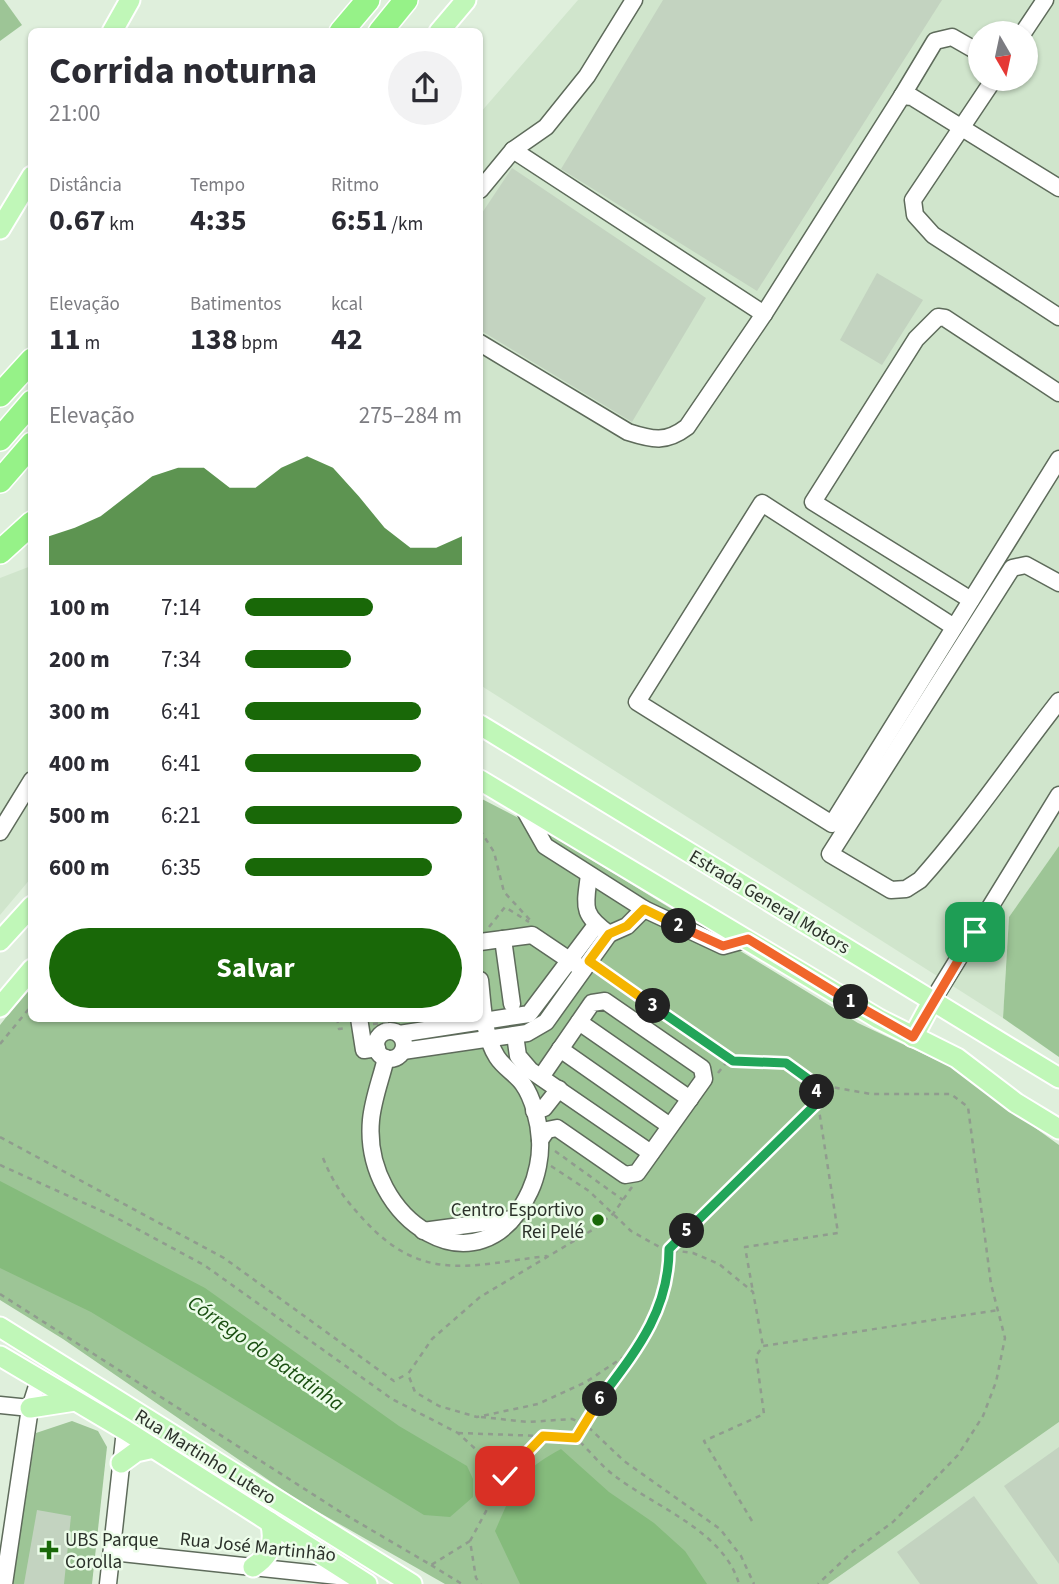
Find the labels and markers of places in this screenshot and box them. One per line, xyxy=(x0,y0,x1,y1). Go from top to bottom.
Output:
pin xyxy=(945,902,1005,962)
pin: 2 xyxy=(662,908,696,944)
pin: 1 xyxy=(834,984,868,1020)
pin: 3 xyxy=(636,988,670,1024)
pin: 4 xyxy=(800,1074,834,1110)
place label: Centro Esportivo Rei Pelé xyxy=(451,1197,584,1246)
marker: Centro Esportivo Rei Pelé xyxy=(590,1212,606,1228)
pin: 5 xyxy=(670,1214,704,1248)
pin: 6 xyxy=(582,1382,618,1416)
pin xyxy=(475,1446,535,1506)
place label: UBS Parque Corolla xyxy=(65,1527,158,1576)
marker: UBS Parque Corolla xyxy=(39,1540,59,1560)

